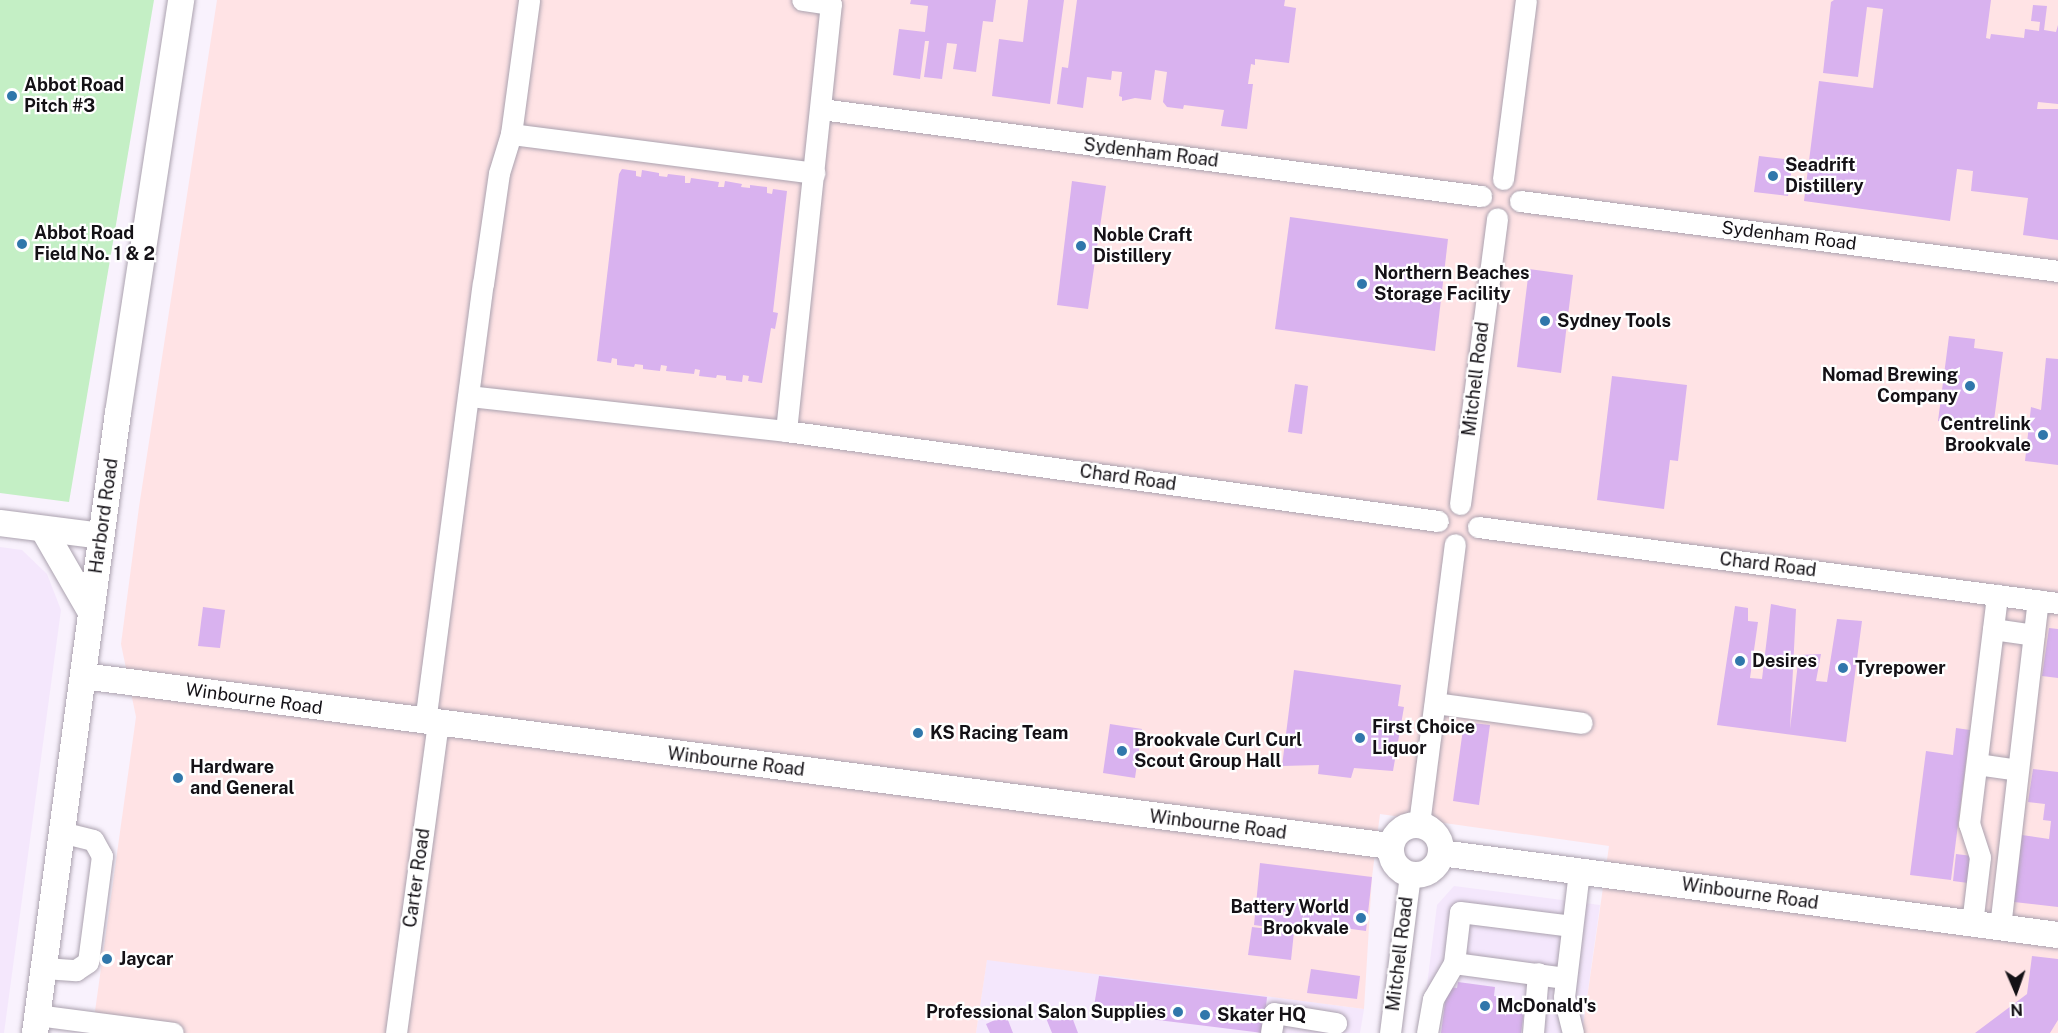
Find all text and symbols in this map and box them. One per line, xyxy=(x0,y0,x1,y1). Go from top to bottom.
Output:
place label: Abbot Road Pitch #3 xyxy=(24,75,124,118)
marker: Abbot Road Pitch #3 xyxy=(5,89,19,103)
street label: Sydenham Road xyxy=(1082,134,1220,172)
place label: Seadrift Distillery xyxy=(1785,155,1864,198)
marker: Seadrift Distillery xyxy=(1766,169,1780,183)
street label: Sydenham Road xyxy=(1720,217,1858,255)
place label: Abbot Road Field No. 1 & 2 xyxy=(34,223,155,266)
place label: Noble Craft Distillery xyxy=(1093,225,1193,268)
marker: Abbot Road Field No. 1 & 2 xyxy=(15,237,29,251)
marker: Noble Craft Distillery xyxy=(1074,239,1088,253)
place label: Northern Beaches Storage Facility xyxy=(1374,263,1529,306)
marker: Northern Beaches Storage Facility xyxy=(1355,277,1369,291)
place label: Sydney Tools xyxy=(1557,310,1671,332)
marker: Sydney Tools xyxy=(1538,314,1552,328)
street label: Mitchell Road xyxy=(1458,321,1494,437)
place label: Nomad Brewing Company xyxy=(1822,365,1958,407)
marker: Nomad Brewing Company xyxy=(1963,379,1977,393)
place label: Centrelink Brookvale xyxy=(1940,414,2031,456)
marker: Centrelink Brookvale xyxy=(2036,428,2050,442)
street label: Harbord Road xyxy=(85,457,123,575)
street label: Chard Road xyxy=(1078,461,1178,495)
street label: Chard Road xyxy=(1718,548,1818,582)
place label: Desires xyxy=(1752,650,1817,672)
marker: Desires xyxy=(1733,654,1747,668)
place label: Tyrepower xyxy=(1855,657,1946,679)
marker: Tyrepower xyxy=(1836,661,1850,675)
street label: Winbourne Road xyxy=(184,679,324,719)
place label: First Choice Liquor xyxy=(1372,717,1475,760)
place label: KS Racing Team xyxy=(930,722,1068,744)
marker: KS Racing Team xyxy=(911,726,925,740)
place label: Brookvale Curl Curl Scout Group Hall xyxy=(1134,730,1302,772)
marker: First Choice Liquor xyxy=(1353,731,1367,745)
street label: Winbourne Road xyxy=(666,743,806,781)
marker: Brookvale Curl Curl Scout Group Hall xyxy=(1115,744,1129,758)
place label: Hardware and General xyxy=(190,757,294,800)
marker: Hardware and General xyxy=(171,771,185,785)
street label: Winbourne Road xyxy=(1148,806,1288,844)
street label: Carter Road xyxy=(399,827,435,929)
street label: Winbourne Road xyxy=(1680,874,1820,914)
street label: Mitchell Road xyxy=(1382,896,1418,1012)
place label: Battery World Brookvale xyxy=(1230,897,1349,940)
marker: Battery World Brookvale xyxy=(1354,911,1368,925)
place label: Jaycar xyxy=(119,948,173,970)
marker: Jaycar xyxy=(100,952,114,966)
north arrow xyxy=(1986,961,2046,1021)
place label: McDonald's xyxy=(1497,995,1596,1017)
marker: McDonald's xyxy=(1478,999,1492,1013)
text: N xyxy=(2010,1000,2023,1019)
place label: Professional Salon Supplies xyxy=(926,1001,1166,1023)
place label: Skater HQ xyxy=(1217,1004,1306,1026)
marker: Professional Salon Supplies xyxy=(1171,1005,1185,1019)
marker: Skater HQ xyxy=(1198,1008,1212,1022)

